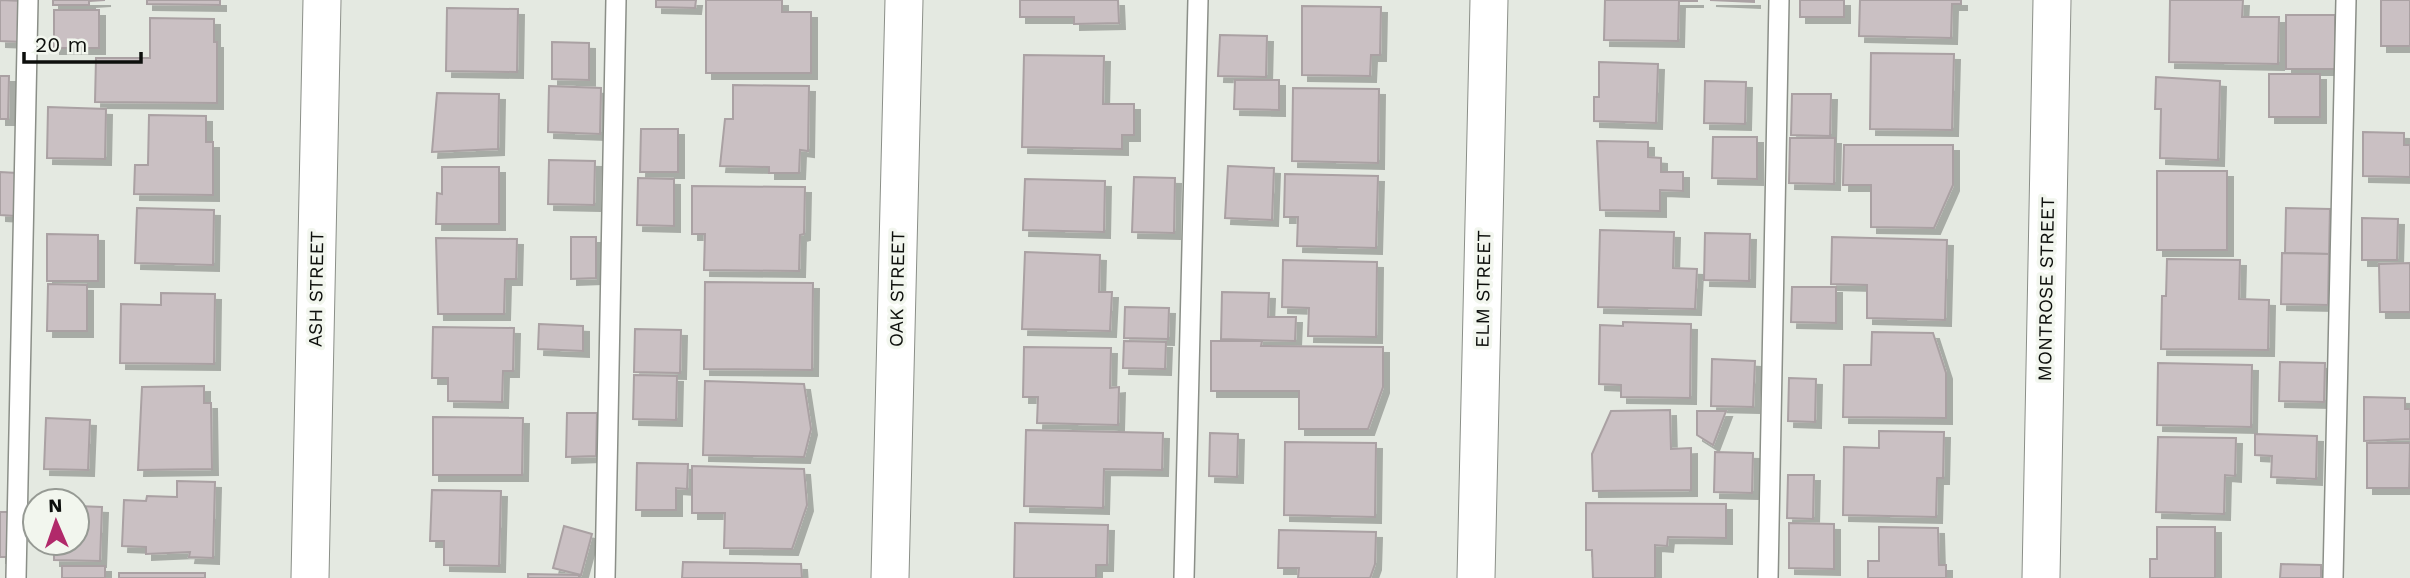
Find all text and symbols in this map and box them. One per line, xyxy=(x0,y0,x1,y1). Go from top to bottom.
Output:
scale bar xyxy=(24,21,142,65)
text: 20 m xyxy=(35,32,87,57)
street label: MONTROSE STREET xyxy=(2033,196,2059,382)
street label: ELM STREET xyxy=(1470,230,1496,348)
street label: ASH STREET xyxy=(303,231,329,347)
street label: OAK STREET xyxy=(884,231,910,347)
north arrow xyxy=(21,487,91,557)
text: N xyxy=(48,494,63,517)

